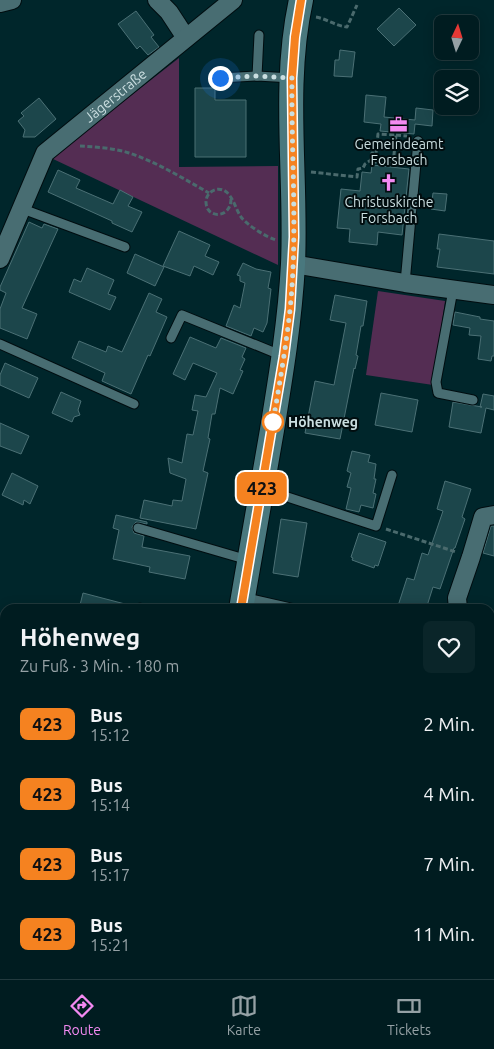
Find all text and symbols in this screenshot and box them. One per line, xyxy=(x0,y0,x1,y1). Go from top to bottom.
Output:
north arrow xyxy=(434,15,479,60)
map controls xyxy=(434,15,479,115)
street label: Jägerstraße xyxy=(81,66,150,126)
your location xyxy=(208,66,233,91)
button: layers xyxy=(434,70,479,115)
office icon: Gemeindeamt Forsbach xyxy=(389,114,409,134)
place label: Gemeindeamt Forsbach xyxy=(355,136,444,168)
church icon: Christuskirche Forsbach xyxy=(379,172,399,192)
place label: Christuskirche Forsbach xyxy=(345,194,433,226)
marker: Höhenweg xyxy=(262,411,284,433)
place label: Höhenweg xyxy=(288,414,358,430)
line badge: 423 xyxy=(233,472,291,504)
text: 423 xyxy=(247,478,277,498)
button: heart xyxy=(423,621,475,673)
text: Höhenweg xyxy=(20,624,140,651)
text: Zu Fuß · 3 Min. · 180 m xyxy=(20,657,179,675)
text: Bus xyxy=(90,704,123,726)
text: 2 Min. xyxy=(423,713,475,735)
text: 423 xyxy=(32,714,63,734)
text: 15:12 xyxy=(90,726,130,744)
text: Bus xyxy=(90,774,123,796)
text: 4 Min. xyxy=(423,783,475,805)
text: 423 xyxy=(32,784,63,804)
text: 15:14 xyxy=(90,796,130,814)
text: Bus xyxy=(90,844,123,866)
text: 7 Min. xyxy=(423,853,475,875)
text: 423 xyxy=(32,854,63,874)
text: 15:17 xyxy=(90,866,130,884)
text: Bus xyxy=(90,914,123,936)
text: 11 Min. xyxy=(413,923,475,945)
text: 423 xyxy=(32,924,63,944)
text: 15:21 xyxy=(90,936,130,954)
tab: Route xyxy=(63,992,101,1038)
tab: Karte xyxy=(227,992,261,1038)
tab: Tickets xyxy=(387,992,431,1038)

